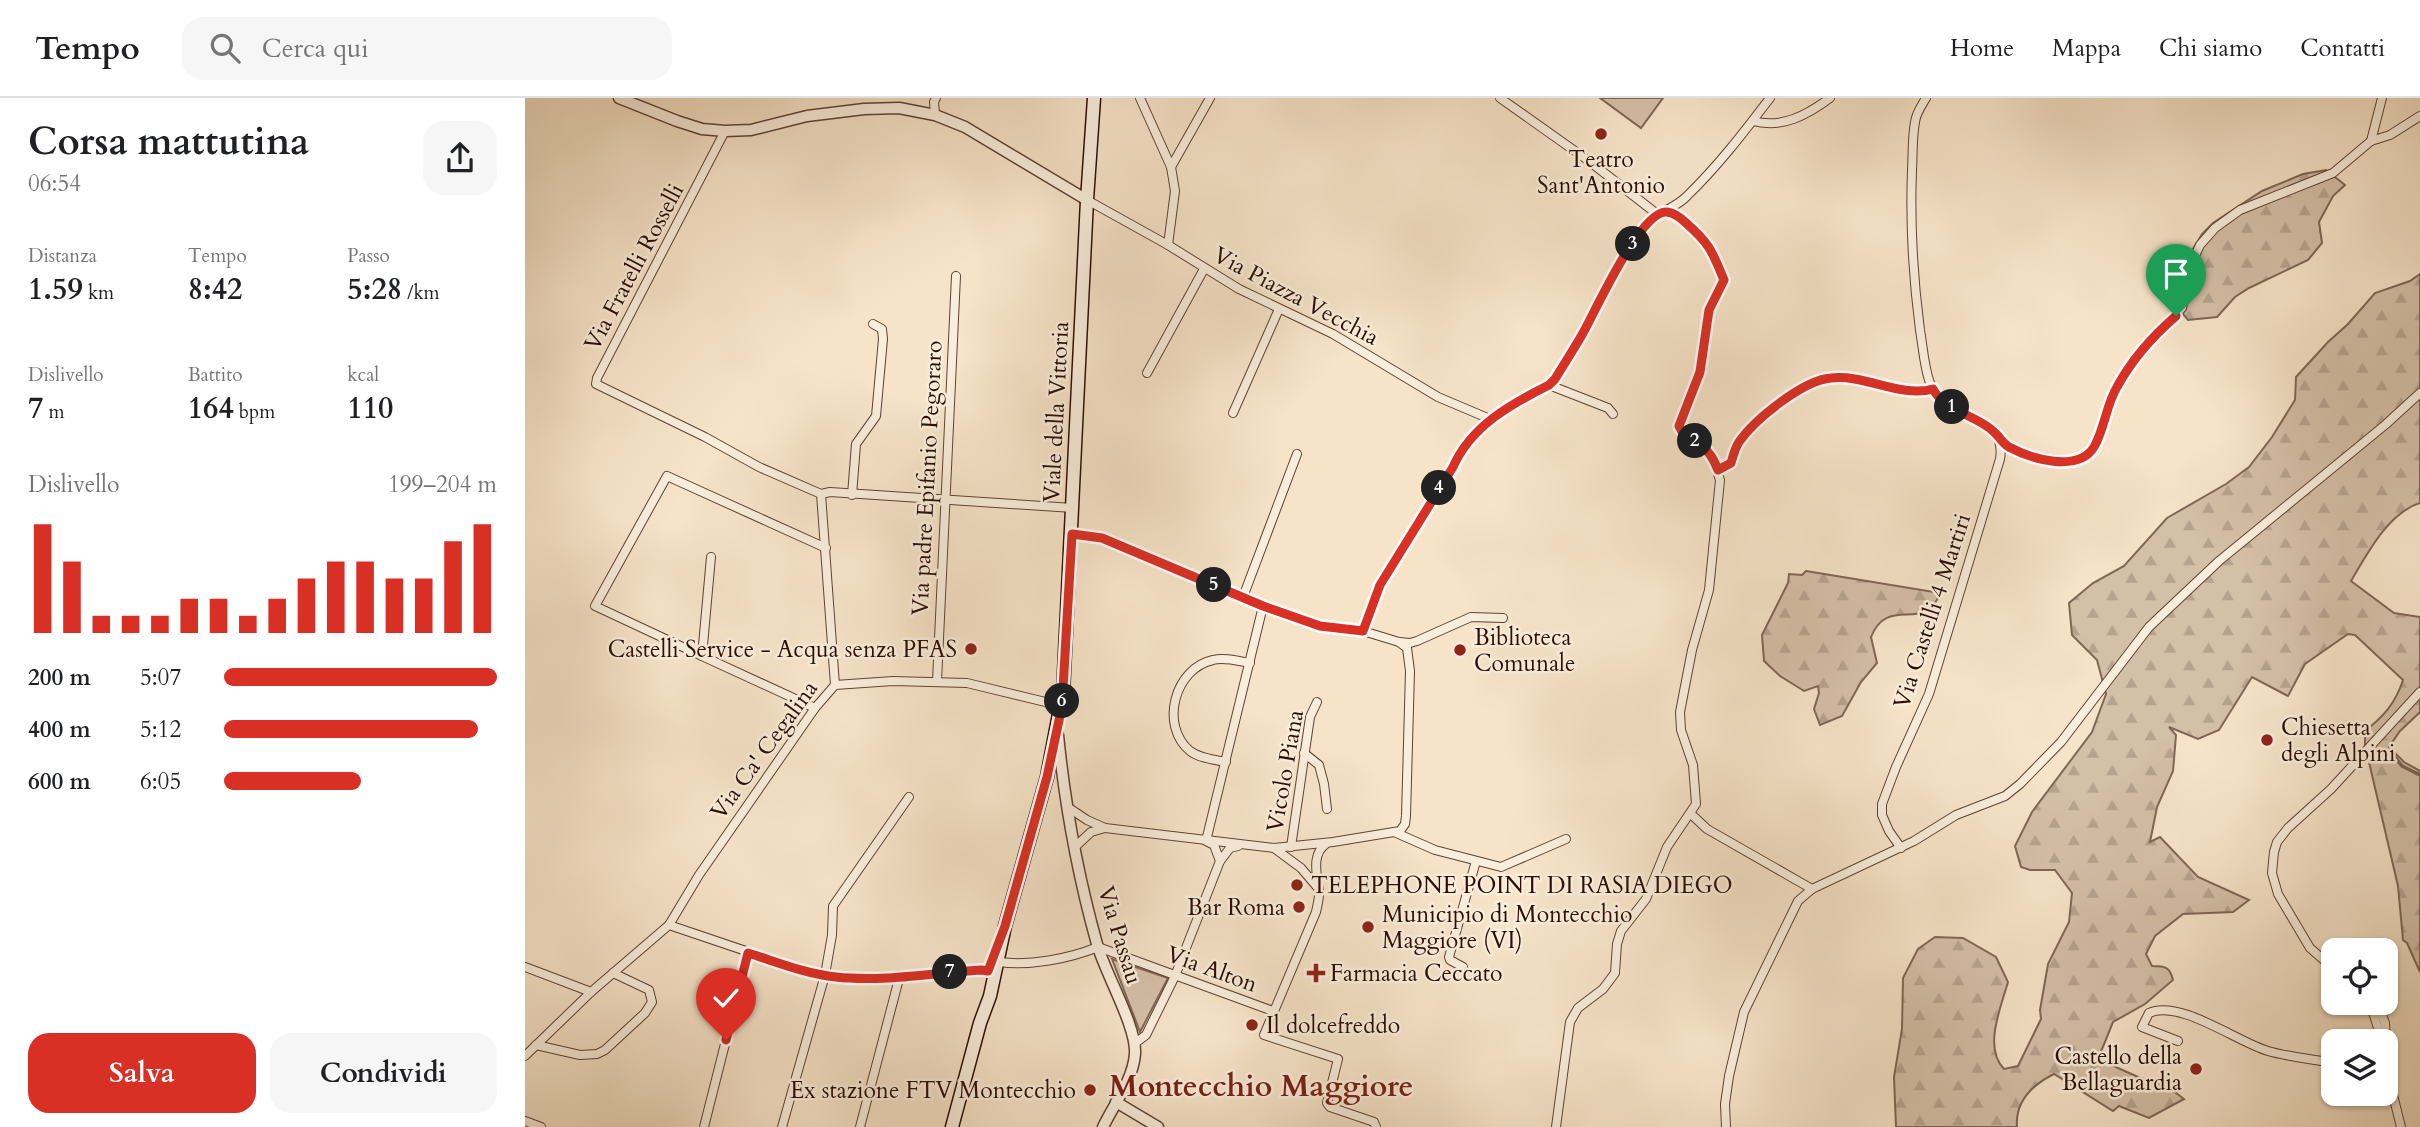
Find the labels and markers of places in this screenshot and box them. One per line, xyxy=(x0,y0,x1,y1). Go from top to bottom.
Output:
marker: Teatro Sant'Antonio xyxy=(1593,126,1609,142)
place label: Teatro Sant'Antonio xyxy=(1537,144,1665,201)
pin: 3 xyxy=(1615,226,1651,262)
pin xyxy=(2146,244,2206,316)
pin: 1 xyxy=(1935,390,1969,424)
pin: 2 xyxy=(1677,424,1713,458)
pin: 4 xyxy=(1422,470,1457,506)
pin: 5 xyxy=(1197,568,1231,602)
place label: Biblioteca Comunale xyxy=(1474,622,1575,679)
place label: Castelli Service - Acqua senza PFAS xyxy=(608,634,957,665)
marker: Castelli Service - Acqua senza PFAS xyxy=(963,641,979,657)
marker: Biblioteca Comunale xyxy=(1452,642,1468,658)
pin: 6 xyxy=(1045,684,1079,718)
place label: Chiesetta degli Alpini xyxy=(2281,712,2396,769)
marker: Chiesetta degli Alpini xyxy=(2259,732,2275,748)
place label: TELEPHONE POINT DI RASIA DIEGO xyxy=(1311,870,1733,901)
marker: TELEPHONE POINT DI RASIA DIEGO xyxy=(1289,877,1305,893)
place label: Bar Roma xyxy=(1187,892,1285,923)
marker: Bar Roma xyxy=(1291,899,1307,915)
place label: Municipio di Montecchio Maggiore (VI) xyxy=(1382,899,1632,956)
marker: Municipio di Montecchio Maggiore (VI) xyxy=(1360,919,1376,935)
pin: 7 xyxy=(933,954,967,990)
place label: Farmacia Ceccato xyxy=(1330,958,1503,989)
marker: Farmacia Ceccato xyxy=(1308,965,1324,981)
pin xyxy=(696,968,756,1040)
place label: Il dolcefreddo xyxy=(1266,1010,1400,1041)
marker: Il dolcefreddo xyxy=(1244,1017,1260,1033)
place label: Castello della Bellaguardia xyxy=(2054,1041,2182,1098)
marker: Castello della Bellaguardia xyxy=(2188,1061,2204,1077)
place label: Ex stazione FTV Montecchio xyxy=(790,1075,1076,1106)
marker: Ex stazione FTV Montecchio xyxy=(1082,1082,1098,1098)

